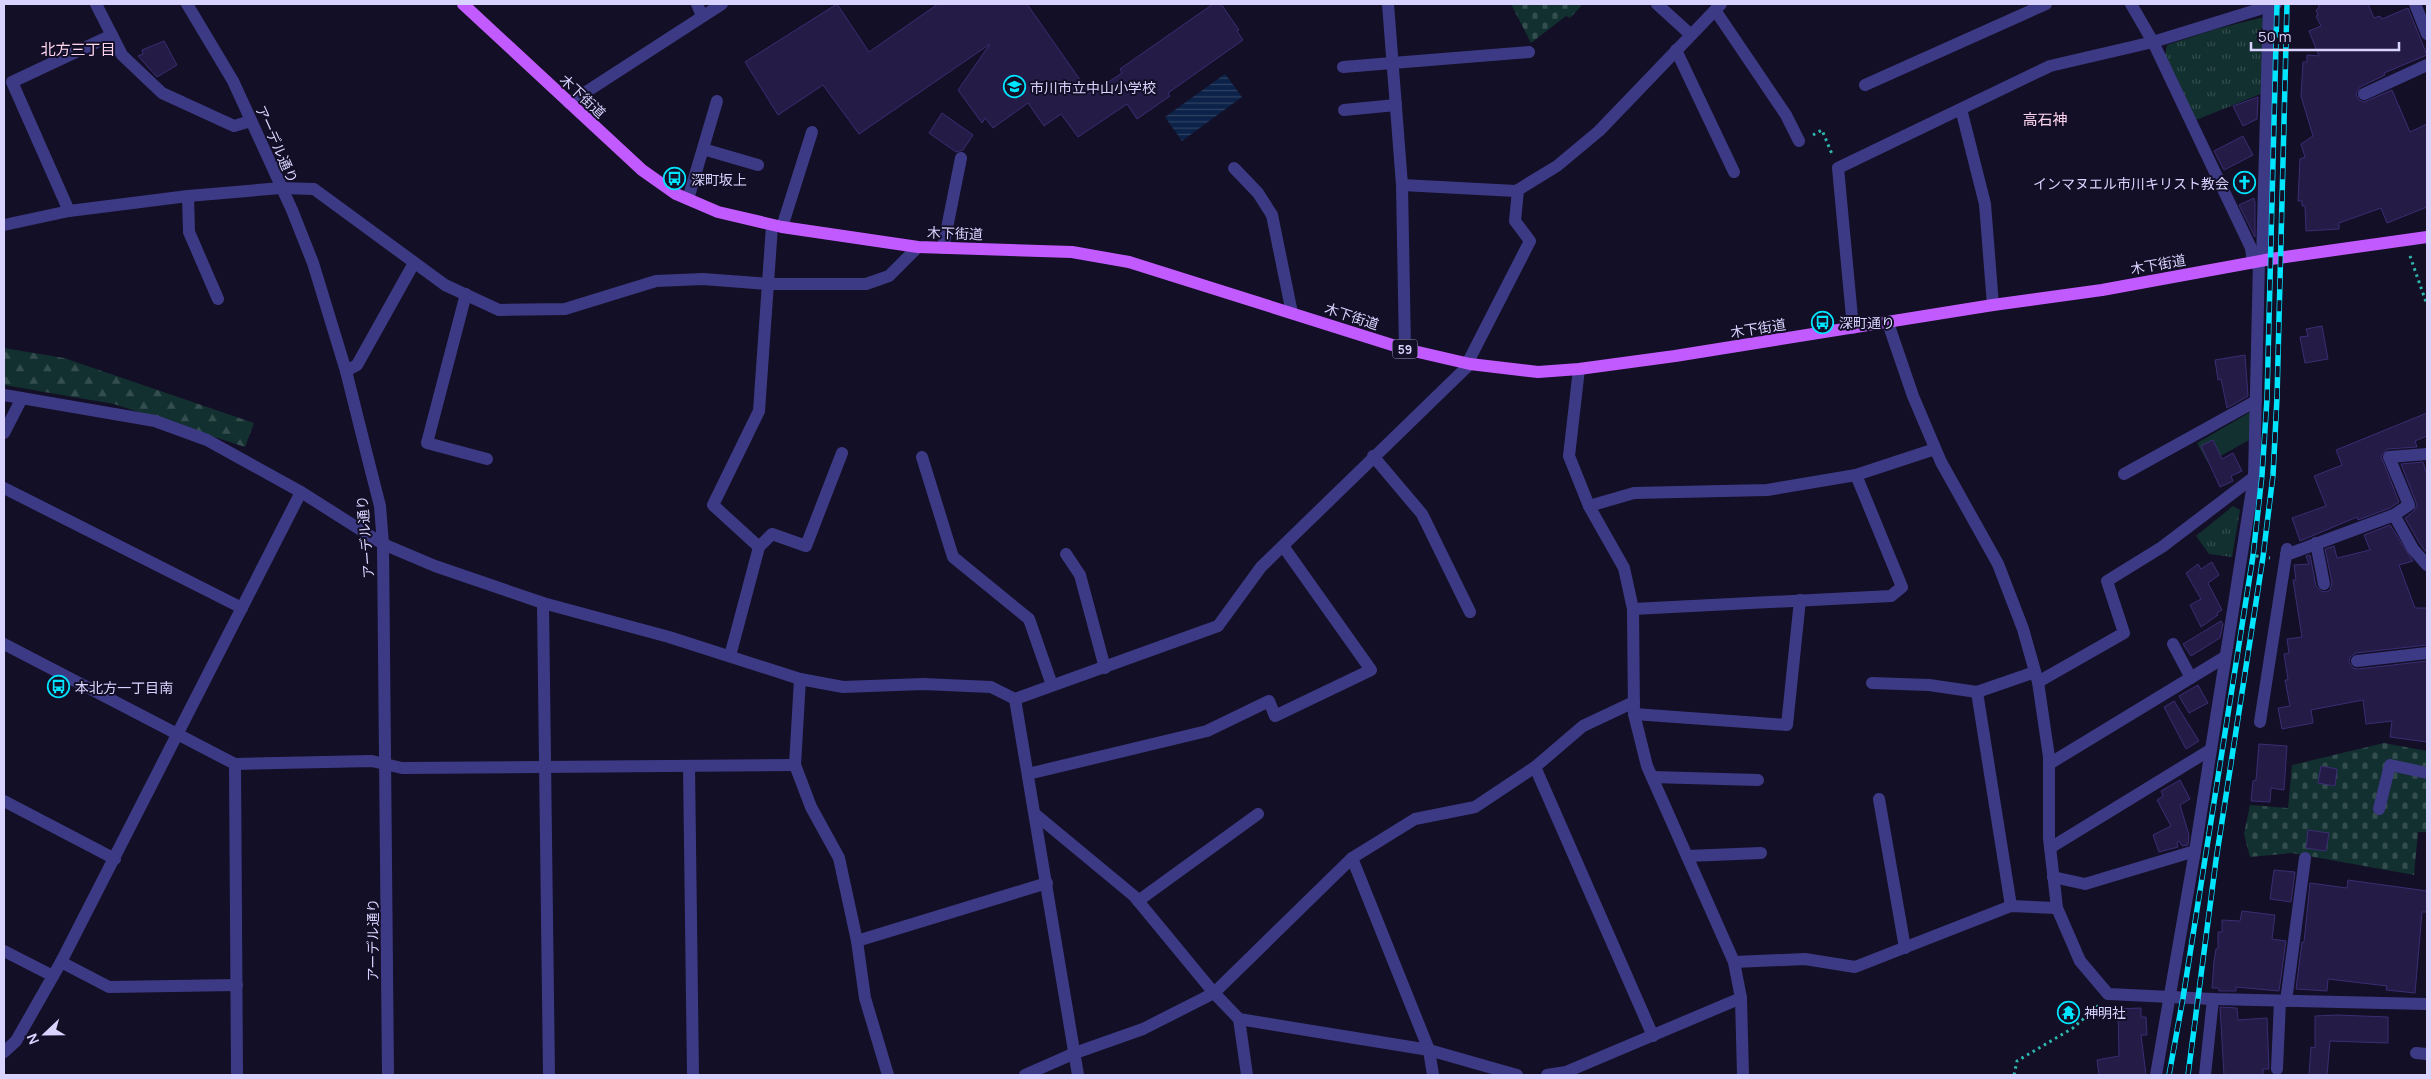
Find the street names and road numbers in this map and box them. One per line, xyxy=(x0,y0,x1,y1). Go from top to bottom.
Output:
street label: 木下街道 xyxy=(556,70,610,122)
street label: アーデル通り xyxy=(251,102,303,186)
street label: 木下街道 xyxy=(927,223,983,243)
street label: 木下街道 xyxy=(2129,250,2187,278)
street label: 木下街道 xyxy=(1322,298,1382,334)
street label: 木下街道 xyxy=(1729,314,1787,342)
road number: 59 xyxy=(1392,339,1418,358)
street label: アーデル通り xyxy=(352,495,378,579)
street label: アーデル通り xyxy=(363,898,382,982)

